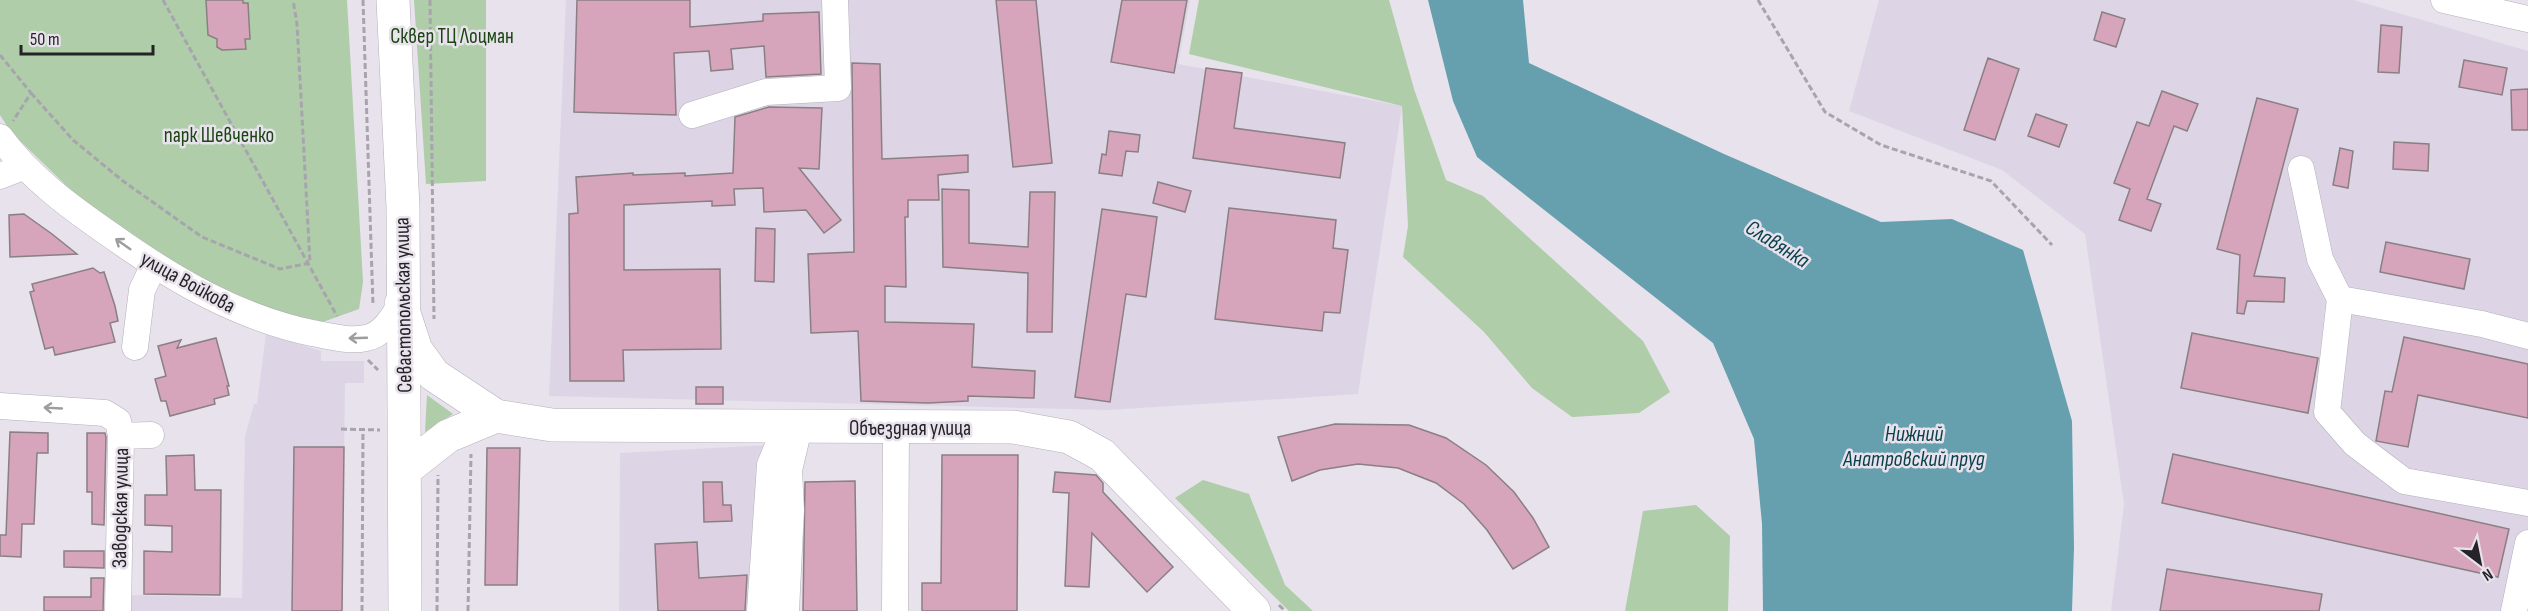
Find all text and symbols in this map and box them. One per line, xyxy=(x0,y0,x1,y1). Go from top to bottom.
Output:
scale bar xyxy=(21,18,153,56)
park label: Сквер ТЦ Лоцман xyxy=(390,24,514,49)
text: 50 m xyxy=(30,29,60,50)
park label: парк Шевченко xyxy=(164,123,274,148)
water label: Славянка xyxy=(1740,214,1814,274)
street label: Севастопольская улица xyxy=(389,217,418,393)
one-way arrow xyxy=(115,238,131,250)
street label: улица Войкова xyxy=(136,246,239,319)
one-way arrow xyxy=(349,333,369,344)
one-way arrow xyxy=(43,402,63,413)
street label: Объездная улица xyxy=(849,416,971,441)
water label: Нижний Анатровский пруд xyxy=(1842,421,1985,473)
street label: Заводская улица xyxy=(107,448,134,568)
north arrow xyxy=(2450,533,2510,593)
text: N xyxy=(2478,564,2496,585)

